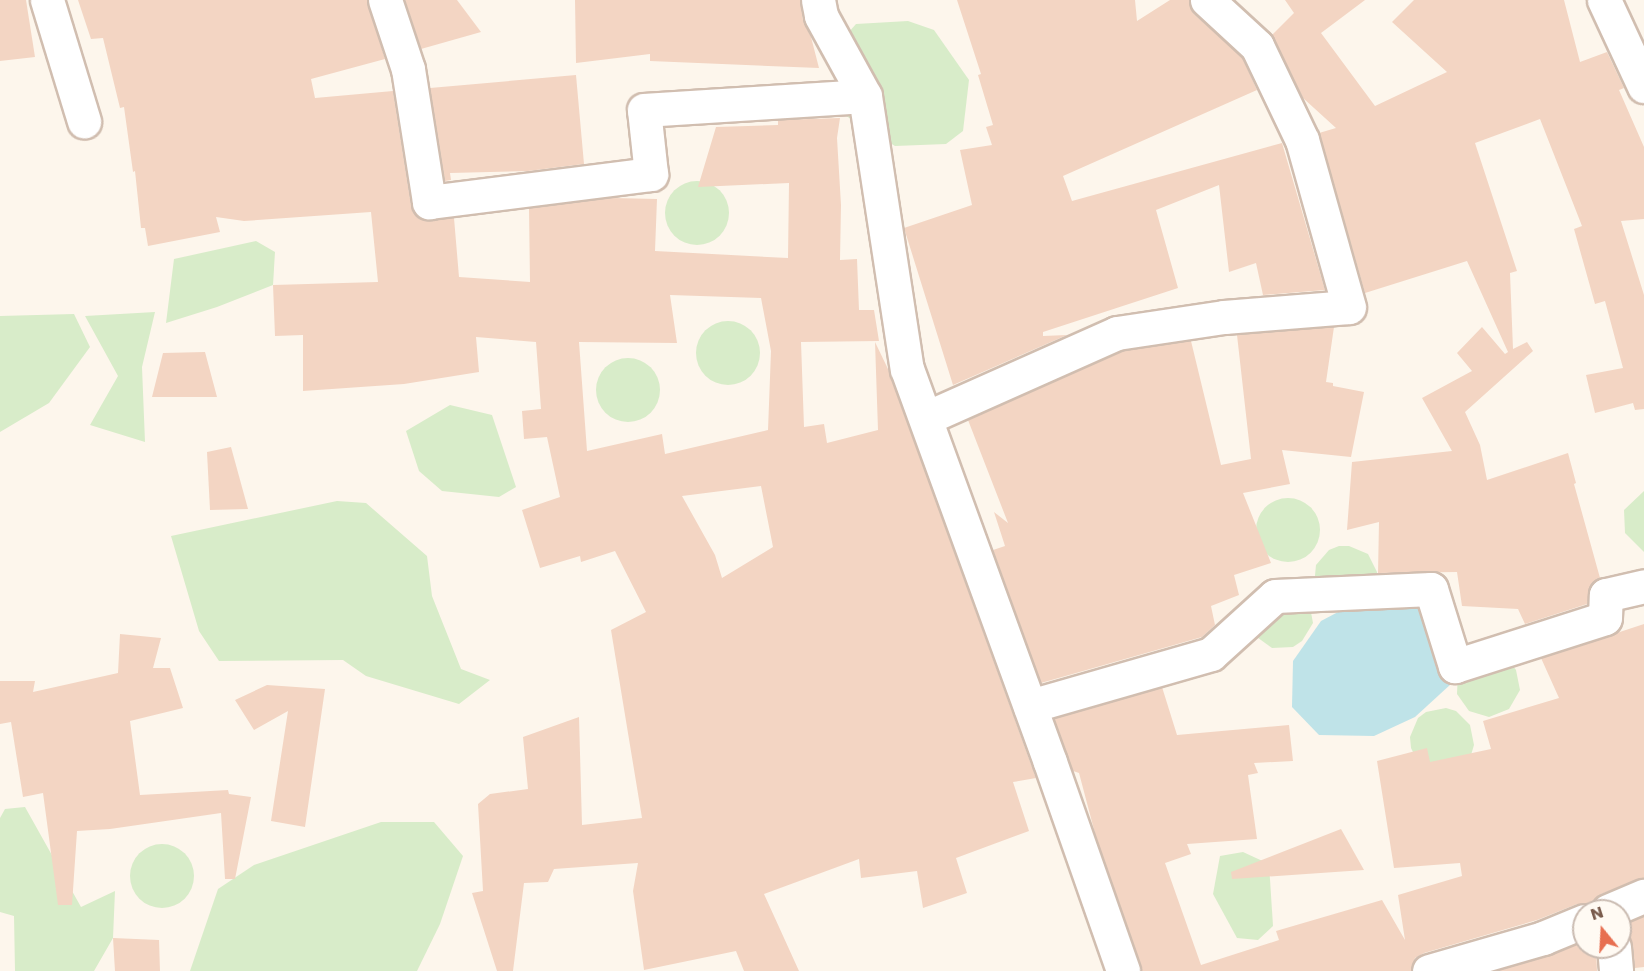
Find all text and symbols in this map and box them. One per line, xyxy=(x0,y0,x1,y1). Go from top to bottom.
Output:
north arrow xyxy=(1572,899,1632,959)
text: N xyxy=(1588,901,1606,926)

